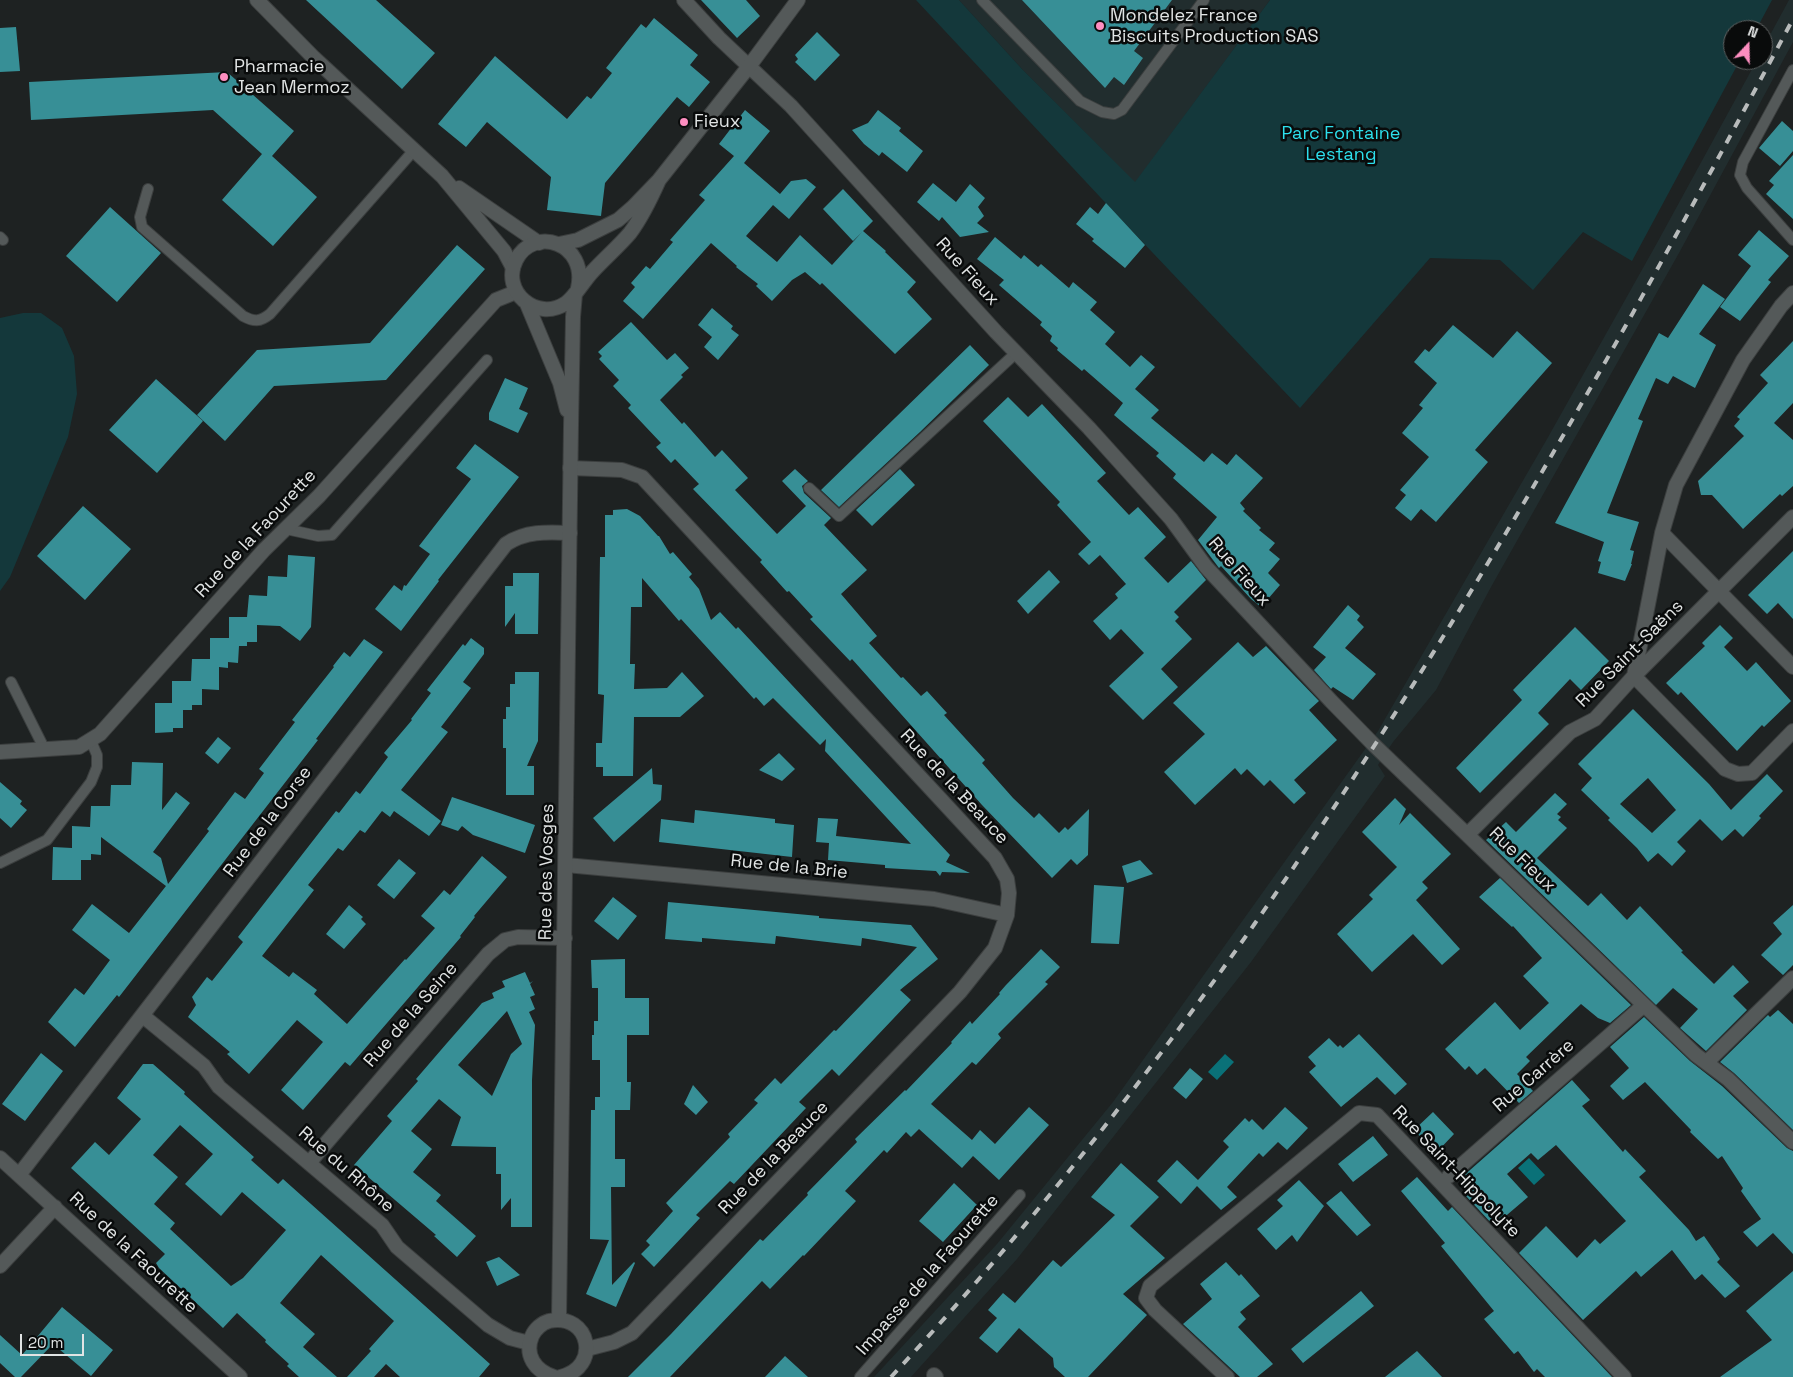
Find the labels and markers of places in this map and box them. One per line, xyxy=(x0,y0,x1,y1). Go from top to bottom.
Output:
place label: Mondelez France Biscuits Production SAS xyxy=(1110,5,1319,48)
marker: Mondelez France Biscuits Production SAS xyxy=(1094,20,1106,32)
place label: Pharmacie Jean Mermoz xyxy=(234,56,350,98)
marker: Pharmacie Jean Mermoz xyxy=(218,71,230,83)
place label: Fieux xyxy=(694,111,740,133)
marker: Fieux xyxy=(678,116,690,128)

